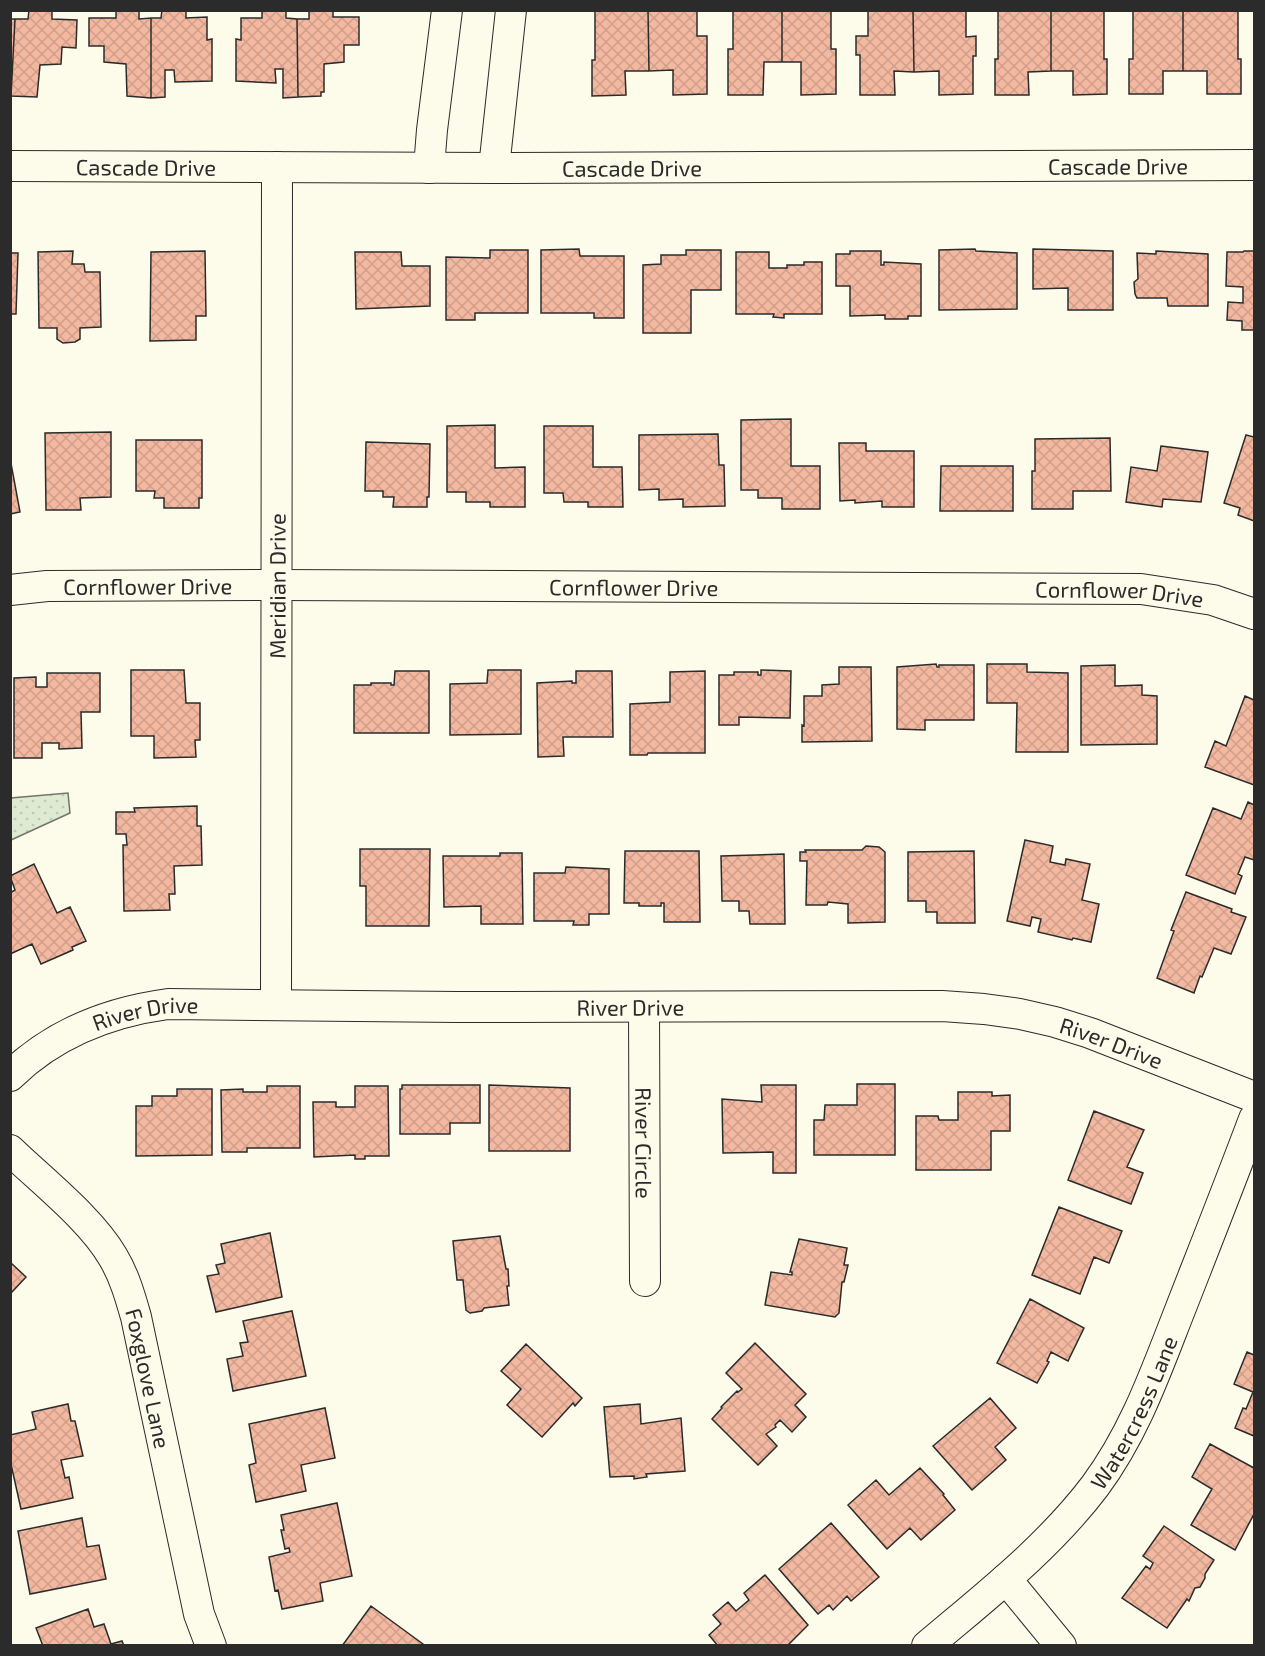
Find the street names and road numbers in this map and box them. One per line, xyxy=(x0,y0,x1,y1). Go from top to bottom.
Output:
street label: Cascade Drive xyxy=(1048,152,1188,179)
street label: Cascade Drive xyxy=(76,153,216,180)
street label: Cascade Drive xyxy=(562,154,702,181)
street label: Meridian Drive xyxy=(263,513,290,659)
street label: Cornflower Drive xyxy=(63,572,232,599)
street label: Cornflower Drive xyxy=(549,573,718,600)
street label: Cornflower Drive xyxy=(1035,576,1206,611)
street label: River Drive xyxy=(88,991,199,1035)
street label: River Drive xyxy=(576,994,684,1020)
street label: River Drive xyxy=(1057,1011,1167,1073)
street label: River Circle xyxy=(631,1087,658,1199)
street label: Foxglove Lane xyxy=(121,1305,177,1451)
street label: Watercress Lane xyxy=(1084,1332,1182,1494)

